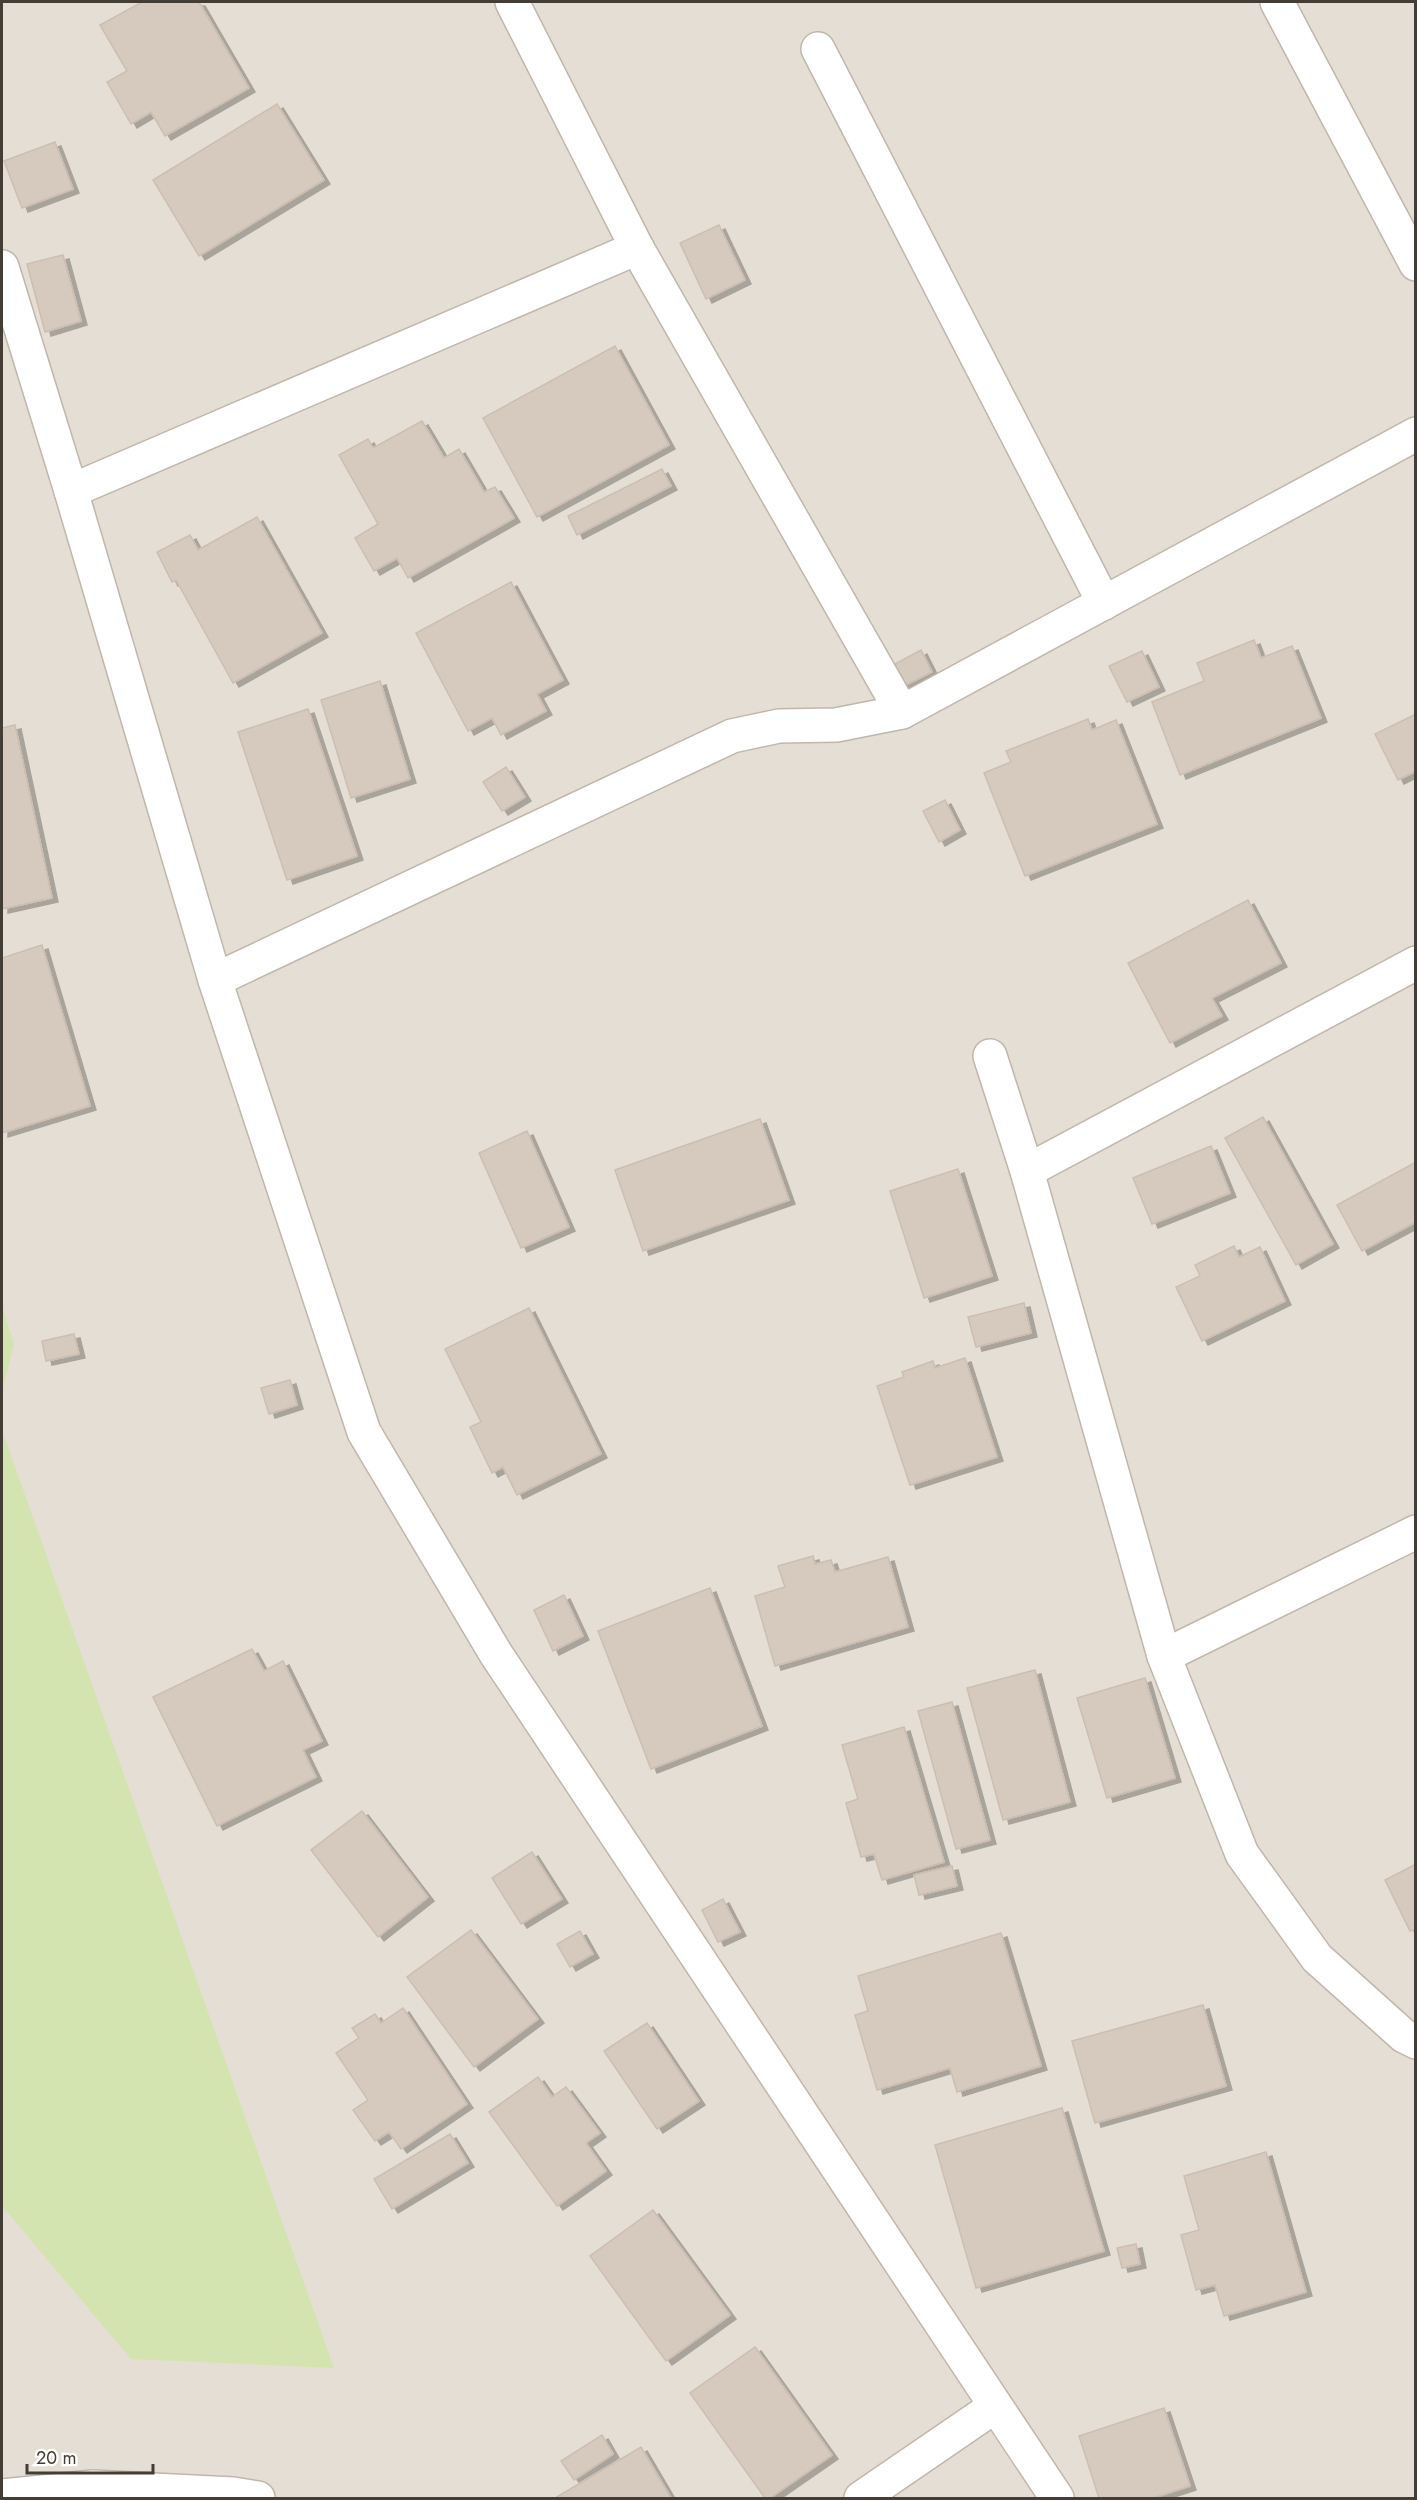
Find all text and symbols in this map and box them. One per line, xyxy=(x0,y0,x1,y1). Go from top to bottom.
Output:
scale bar xyxy=(27,2437,153,2475)
text: 20 m xyxy=(36,2445,76,2471)

